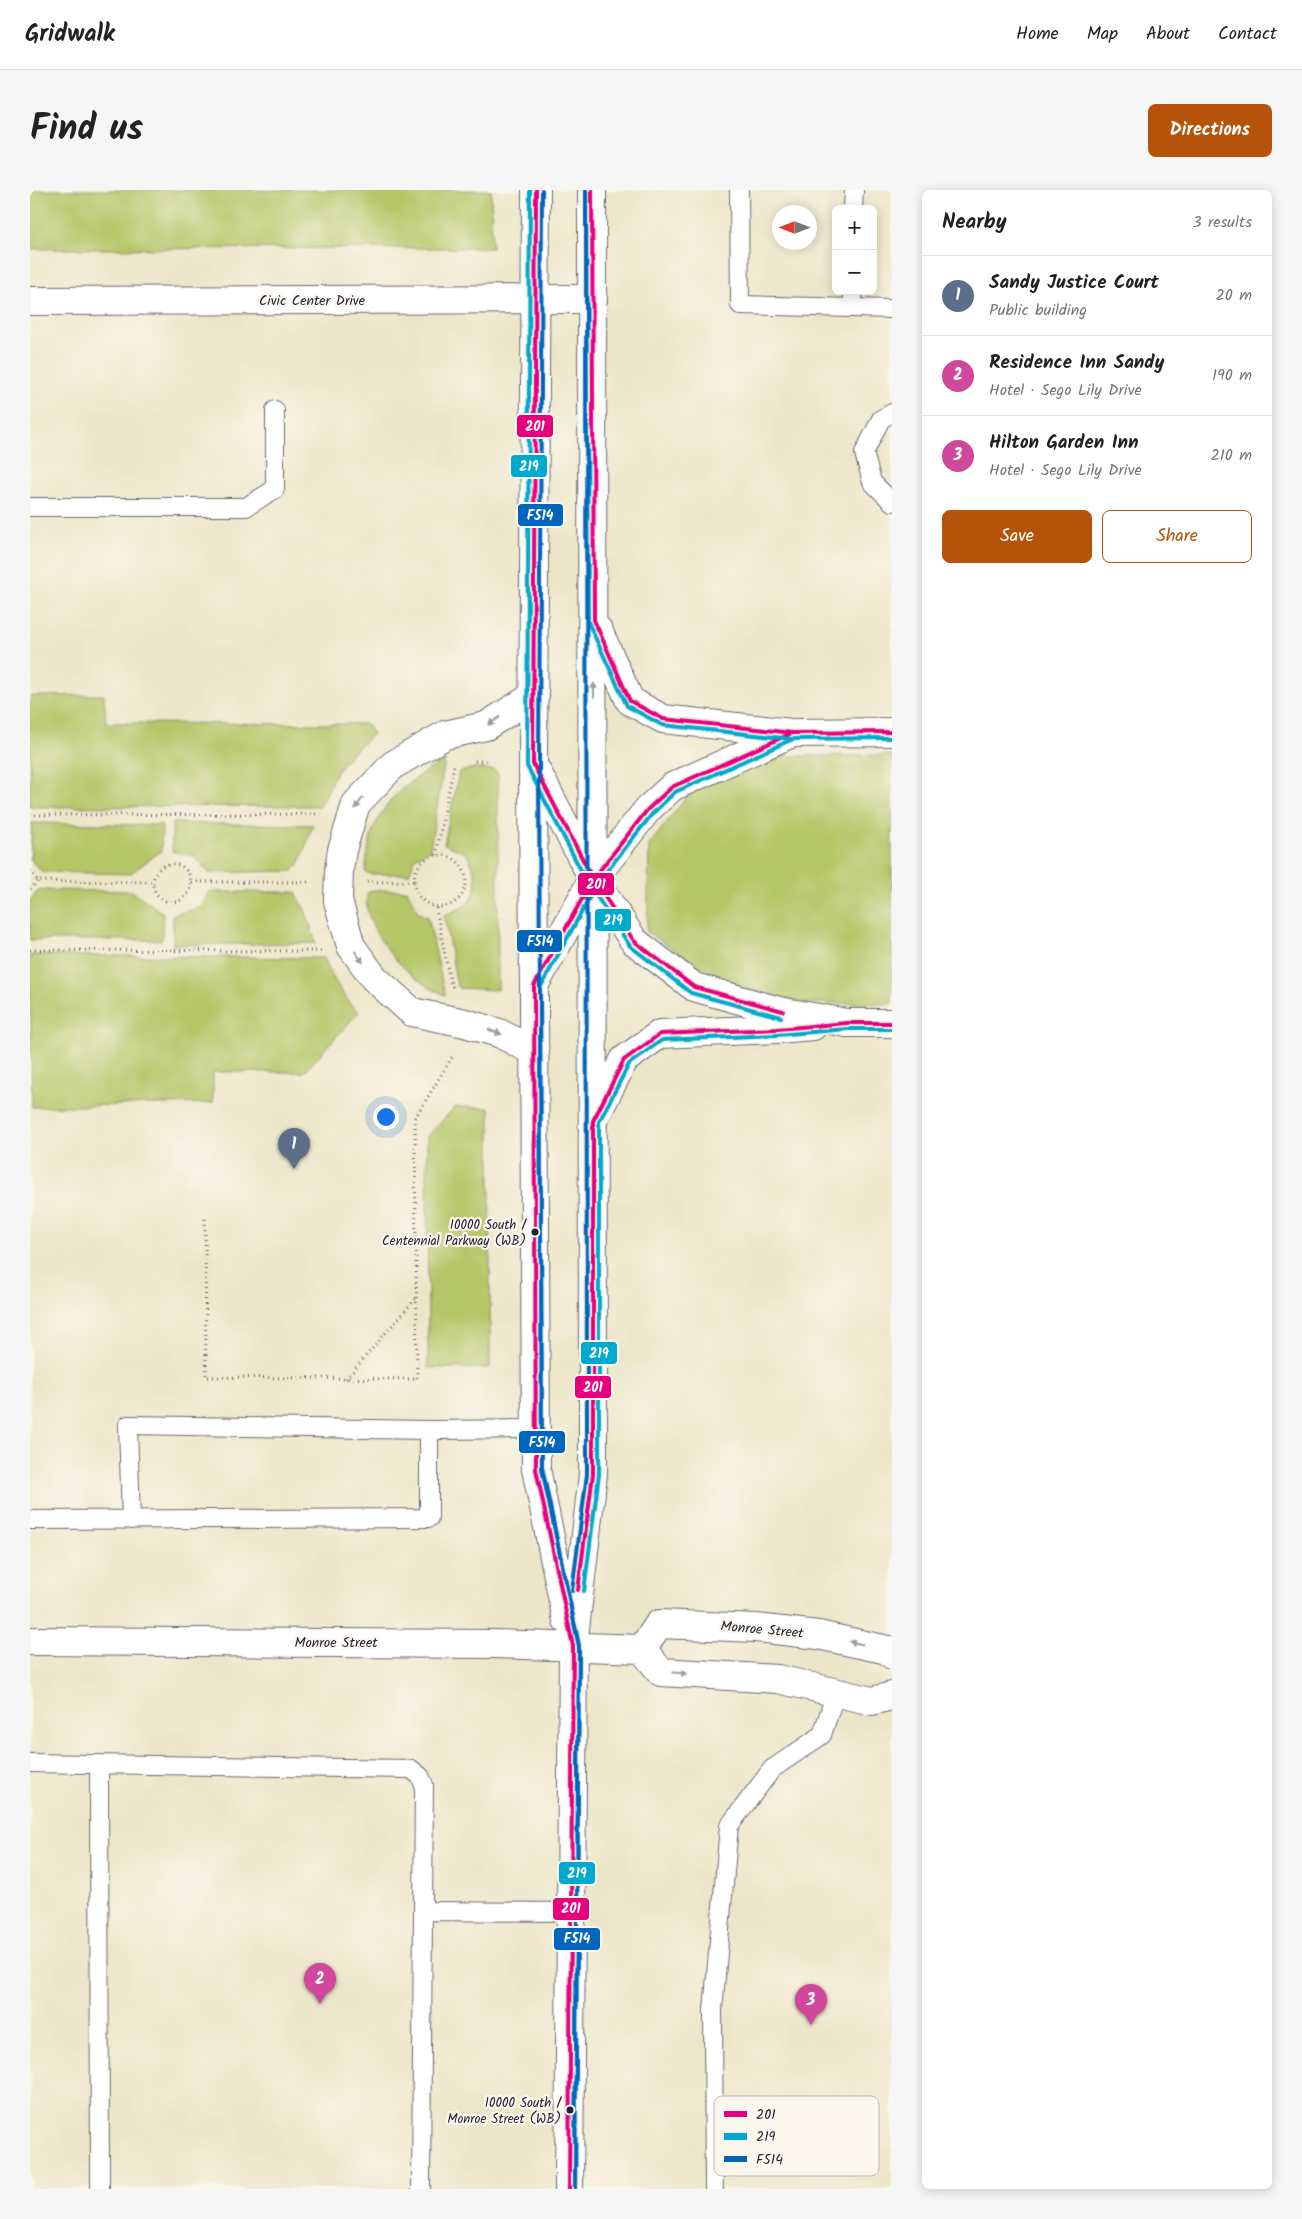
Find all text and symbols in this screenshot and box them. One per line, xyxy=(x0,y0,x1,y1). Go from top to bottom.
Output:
text: Gridwalk xyxy=(25,15,115,54)
text: Home xyxy=(1016,20,1059,49)
text: Map xyxy=(1087,20,1118,49)
text: About xyxy=(1146,20,1190,49)
text: Contact xyxy=(1218,20,1277,49)
text: Find us xyxy=(30,102,143,158)
button: Directions xyxy=(1148,104,1272,157)
north arrow xyxy=(772,205,817,250)
map controls xyxy=(832,205,877,295)
button: + xyxy=(832,205,877,250)
text: Nearby xyxy=(942,206,1007,239)
text: 3 results xyxy=(1193,210,1252,235)
button: − xyxy=(832,250,877,295)
text: Sandy Justice Court xyxy=(989,268,1159,298)
text: 1 xyxy=(956,283,960,308)
text: 20 m xyxy=(1216,283,1252,308)
street label: Civic Center Drive xyxy=(259,290,366,312)
text: Public building xyxy=(989,298,1087,323)
text: Residence Inn Sandy xyxy=(989,348,1165,378)
text: 2 xyxy=(953,363,963,388)
text: 190 m xyxy=(1212,363,1252,388)
text: Hotel · Sego Lily Drive xyxy=(989,378,1142,403)
line badge: 201 xyxy=(516,414,554,438)
text: 201 xyxy=(525,416,546,438)
text: Hilton Garden Inn xyxy=(989,428,1139,458)
text: 3 xyxy=(954,443,962,468)
text: 210 m xyxy=(1211,443,1252,468)
line badge: 219 xyxy=(510,454,548,478)
text: 219 xyxy=(519,456,539,478)
text: Hotel · Sego Lily Drive xyxy=(989,458,1142,483)
line badge: F514 xyxy=(517,503,564,527)
text: F514 xyxy=(527,505,554,527)
button: Save xyxy=(942,510,1092,563)
button: Share xyxy=(1102,510,1252,563)
one-way arrow xyxy=(590,682,598,698)
one-way arrow xyxy=(487,716,500,726)
one-way arrow xyxy=(354,796,364,810)
line badge: 201 xyxy=(577,872,615,896)
text: 201 xyxy=(586,874,607,896)
line badge: 219 xyxy=(594,908,632,932)
text: 219 xyxy=(603,910,623,932)
line badge: F514 xyxy=(516,929,563,953)
text: F514 xyxy=(527,931,554,953)
one-way arrow xyxy=(354,950,364,964)
one-way arrow xyxy=(488,1028,503,1036)
your location xyxy=(373,1104,399,1130)
pin: 1 xyxy=(278,1128,310,1169)
place label: 10000 South / Centennial Parkway (WB) xyxy=(382,1215,527,1252)
marker: 10000 South / Centennial Parkway (WB) xyxy=(530,1227,540,1237)
line badge: 219 xyxy=(580,1341,618,1365)
text: 219 xyxy=(589,1343,609,1365)
line badge: 201 xyxy=(574,1375,612,1399)
text: 201 xyxy=(583,1377,604,1399)
line badge: F514 xyxy=(518,1430,566,1454)
text: F514 xyxy=(529,1432,556,1454)
street label: Monroe Street xyxy=(720,1615,805,1645)
street label: Monroe Street xyxy=(294,1632,378,1654)
one-way arrow xyxy=(849,1639,864,1647)
one-way arrow xyxy=(673,1669,689,1677)
line badge: 219 xyxy=(558,1861,596,1885)
text: 219 xyxy=(567,1863,587,1885)
line badge: 201 xyxy=(552,1897,590,1921)
text: 201 xyxy=(561,1898,582,1920)
line badge: F514 xyxy=(553,1927,601,1951)
text: F514 xyxy=(564,1928,591,1950)
pin: 2 xyxy=(304,1963,336,2004)
pin: 3 xyxy=(795,1984,827,2025)
place label: 10000 South / Monroe Street (WB) xyxy=(447,2093,562,2130)
legend xyxy=(714,2096,879,2176)
text: 201 xyxy=(756,2104,776,2126)
marker: 10000 South / Monroe Street (WB) xyxy=(565,2105,575,2115)
text: 219 xyxy=(756,2126,776,2148)
text: F514 xyxy=(756,2149,783,2171)

